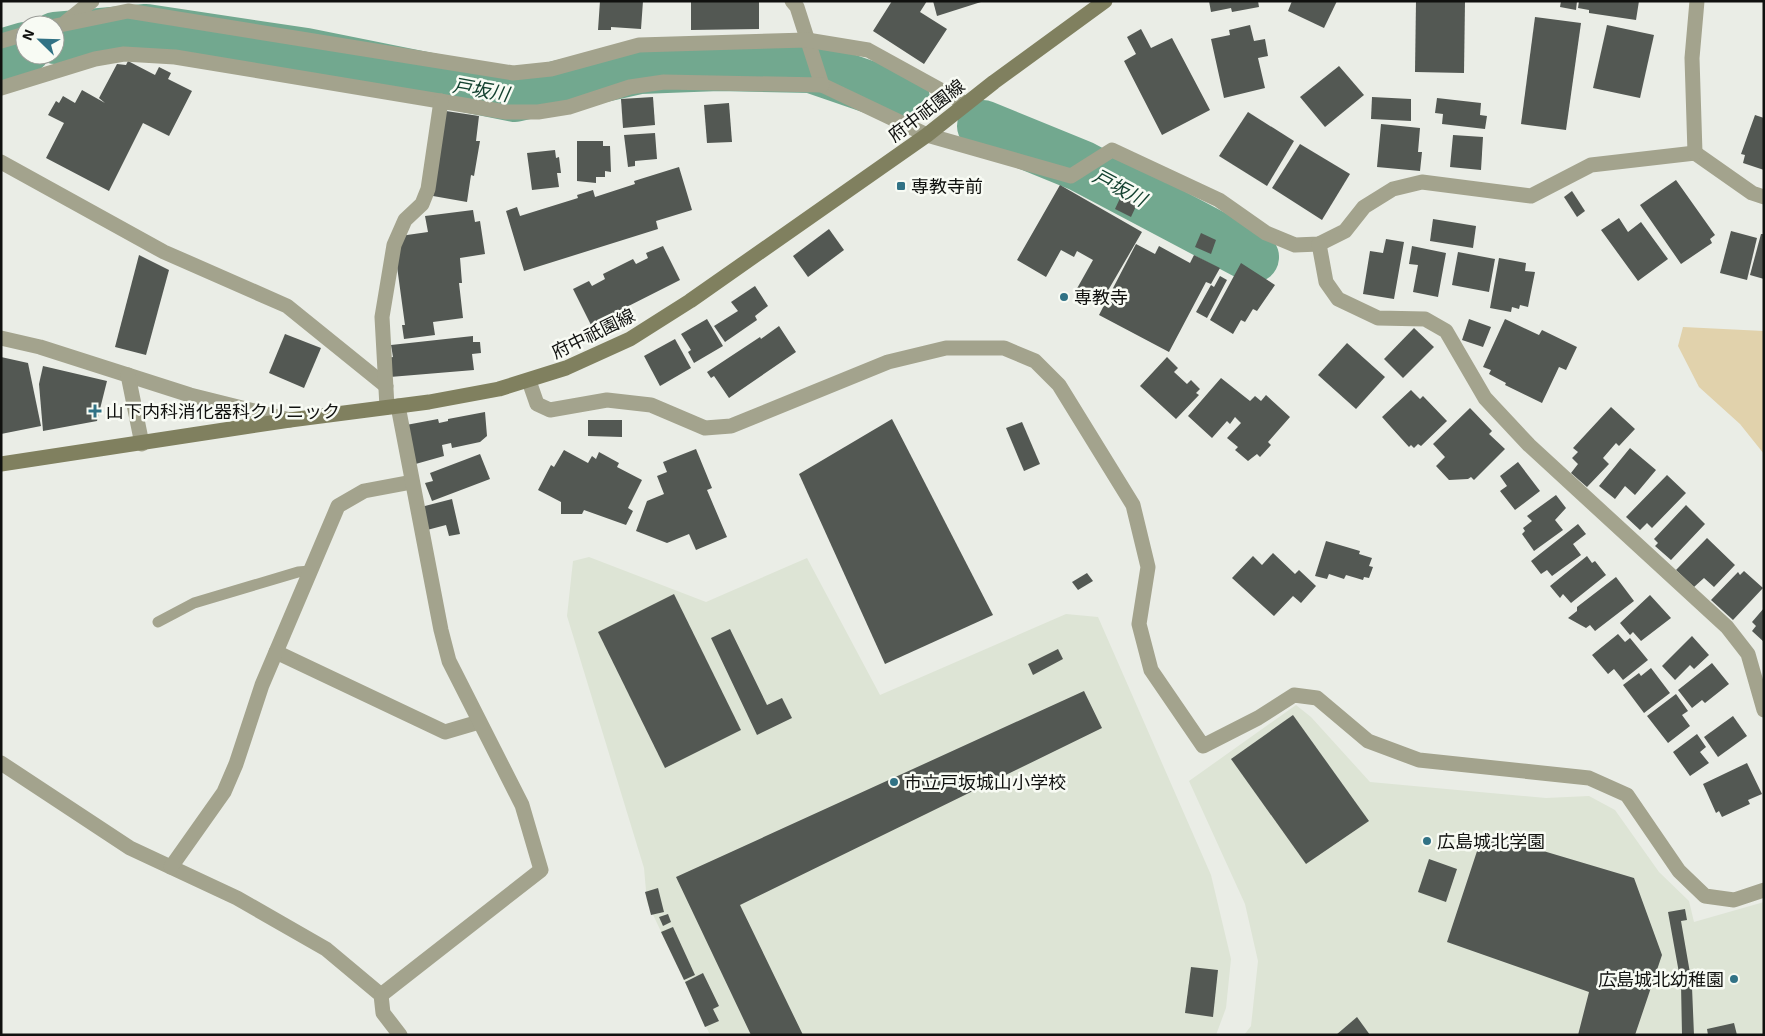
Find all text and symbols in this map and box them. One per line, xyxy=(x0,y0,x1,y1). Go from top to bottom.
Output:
north arrow xyxy=(15,15,65,65)
text: N xyxy=(18,27,37,43)
water label: 戸坂川 xyxy=(451,73,513,106)
street label: 府中祇園線 xyxy=(883,74,969,146)
water label: 戸坂川 xyxy=(1089,163,1152,211)
place label: 専教寺前 xyxy=(911,175,983,197)
marker: 専教寺前 xyxy=(895,180,907,192)
place label: 専教寺 xyxy=(1074,286,1128,308)
marker: 専教寺 xyxy=(1058,291,1070,303)
street label: 府中祇園線 xyxy=(548,303,638,363)
place label: 山下内科消化器科クリニック xyxy=(106,400,340,422)
marker: 山下内科消化器科クリニック xyxy=(88,404,102,418)
place label: 市立戸坂城山小学校 xyxy=(904,771,1066,793)
marker: 市立戸坂城山小学校 xyxy=(888,776,900,788)
place label: 広島城北学園 xyxy=(1437,830,1545,852)
marker: 広島城北学園 xyxy=(1421,835,1433,847)
place label: 広島城北幼稚園 xyxy=(1598,968,1724,990)
marker: 広島城北幼稚園 xyxy=(1728,973,1740,985)

